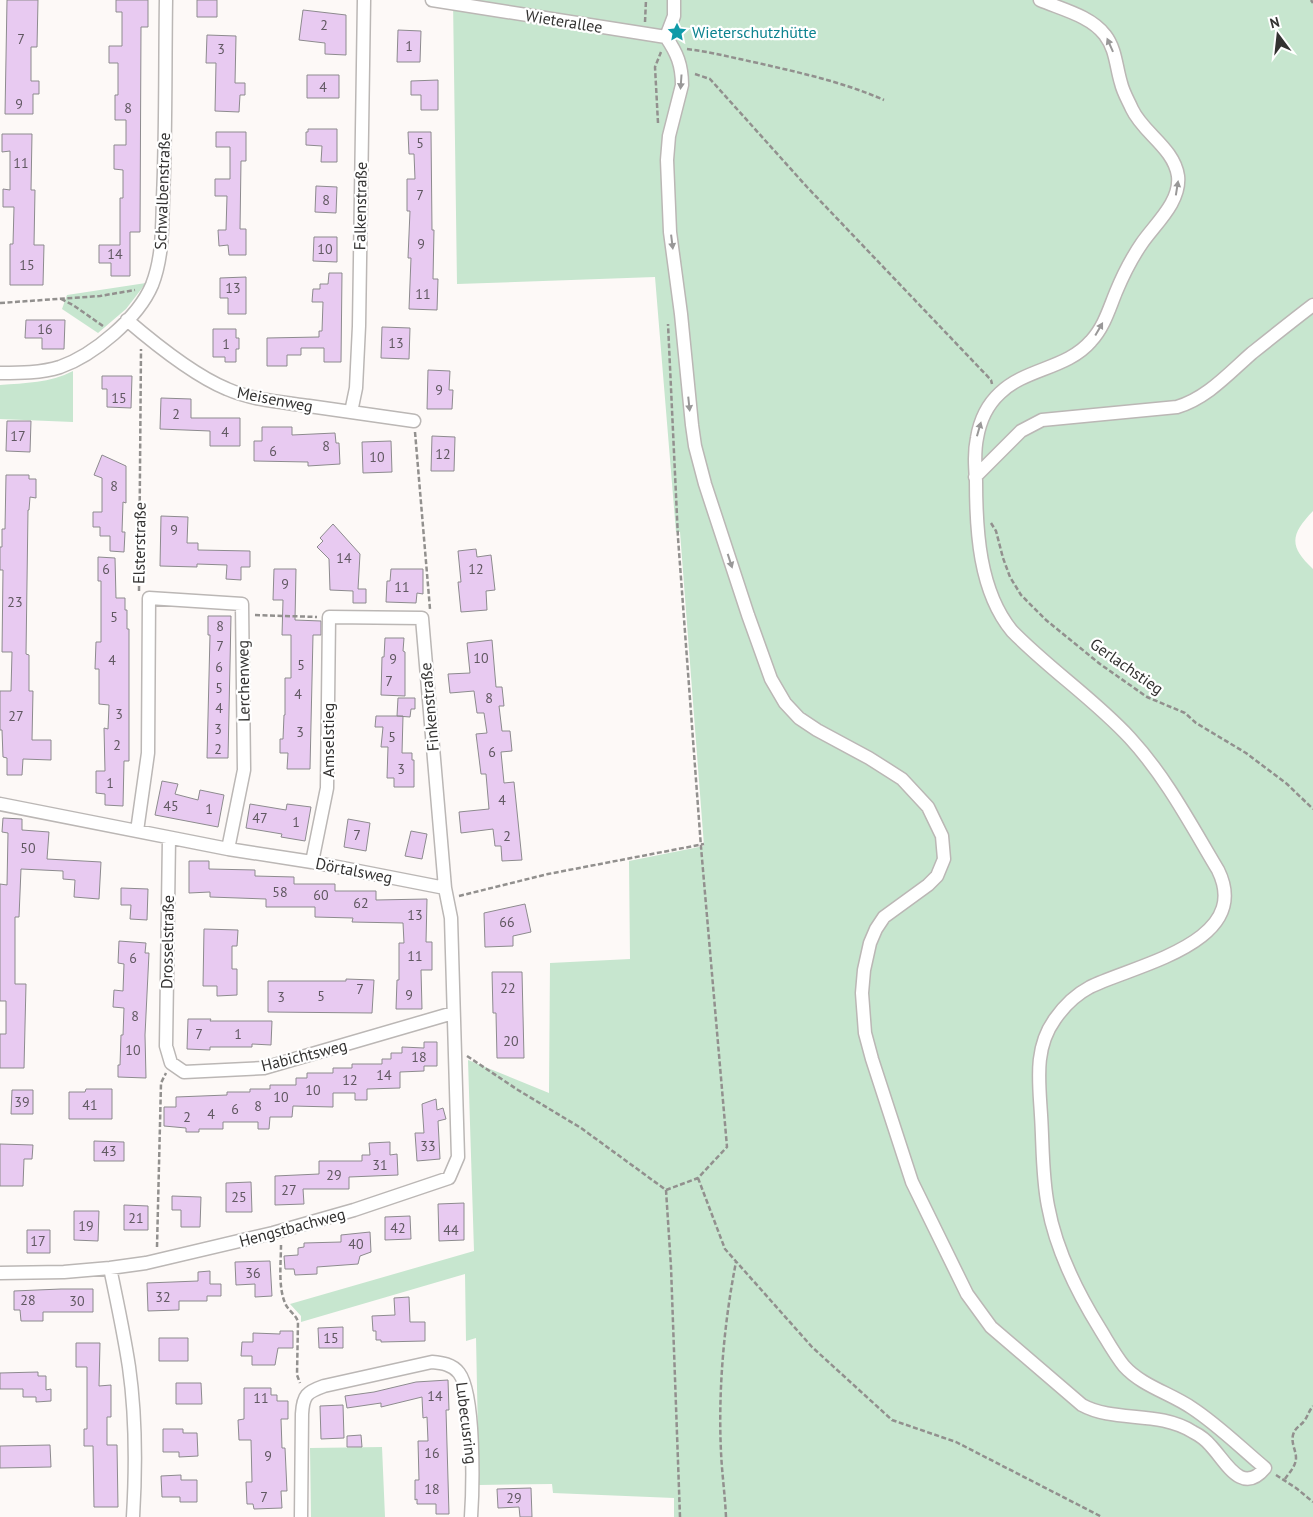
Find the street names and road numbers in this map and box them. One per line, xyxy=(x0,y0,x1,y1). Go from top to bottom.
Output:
street label: Wieterallee xyxy=(524,5,604,37)
street label: Schwalbenstraße xyxy=(150,132,174,250)
street label: Falkenstraße xyxy=(349,162,371,250)
street label: Meisenweg xyxy=(235,382,315,416)
street label: Elsterstraße xyxy=(128,502,150,584)
street label: Gerlachstieg xyxy=(1086,633,1168,699)
street label: Lerchenweg xyxy=(232,640,254,722)
street label: Finkenstraße xyxy=(415,662,443,752)
street label: Amselstieg xyxy=(318,703,338,777)
street label: Dörtalsweg xyxy=(314,853,394,887)
street label: Drosselstraße xyxy=(156,895,178,989)
street label: Habichtsweg xyxy=(259,1035,349,1075)
street label: Hengstbachweg xyxy=(237,1203,347,1251)
street label: Lubecusring xyxy=(452,1381,482,1465)

